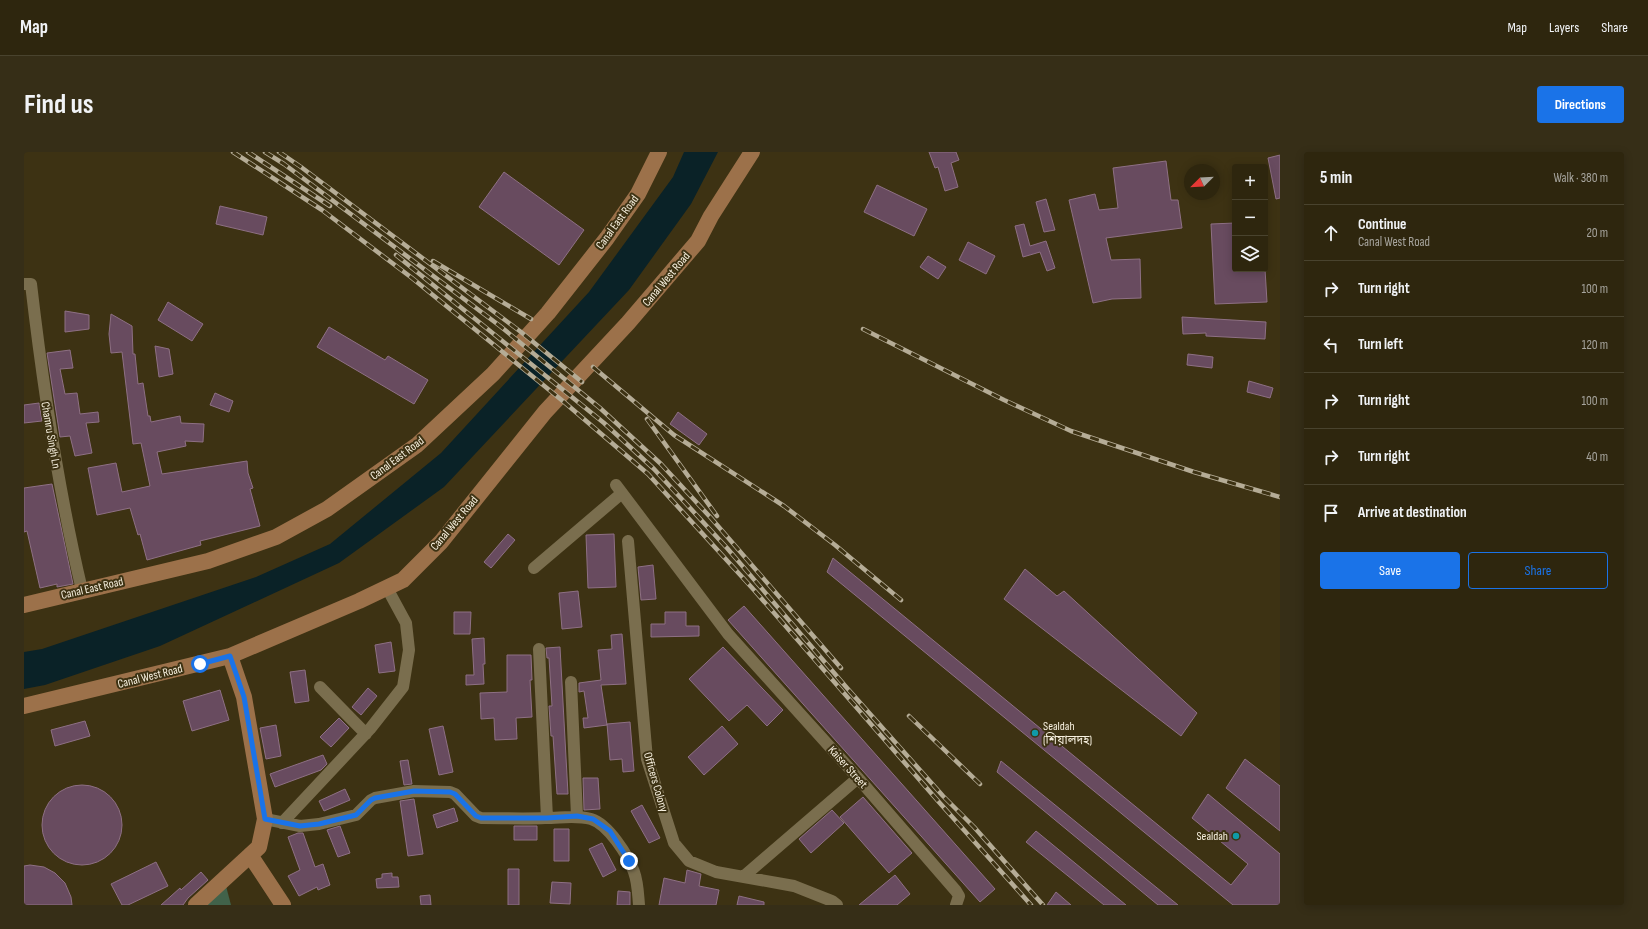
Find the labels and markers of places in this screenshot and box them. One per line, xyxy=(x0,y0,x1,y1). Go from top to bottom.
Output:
place label: Sealdah (শিয়ালদহ) xyxy=(1043,719,1092,748)
marker: Sealdah (শিয়ালদহ) xyxy=(1030,728,1040,738)
place label: Sealdah xyxy=(1196,829,1228,844)
marker: Sealdah xyxy=(1231,831,1241,841)

